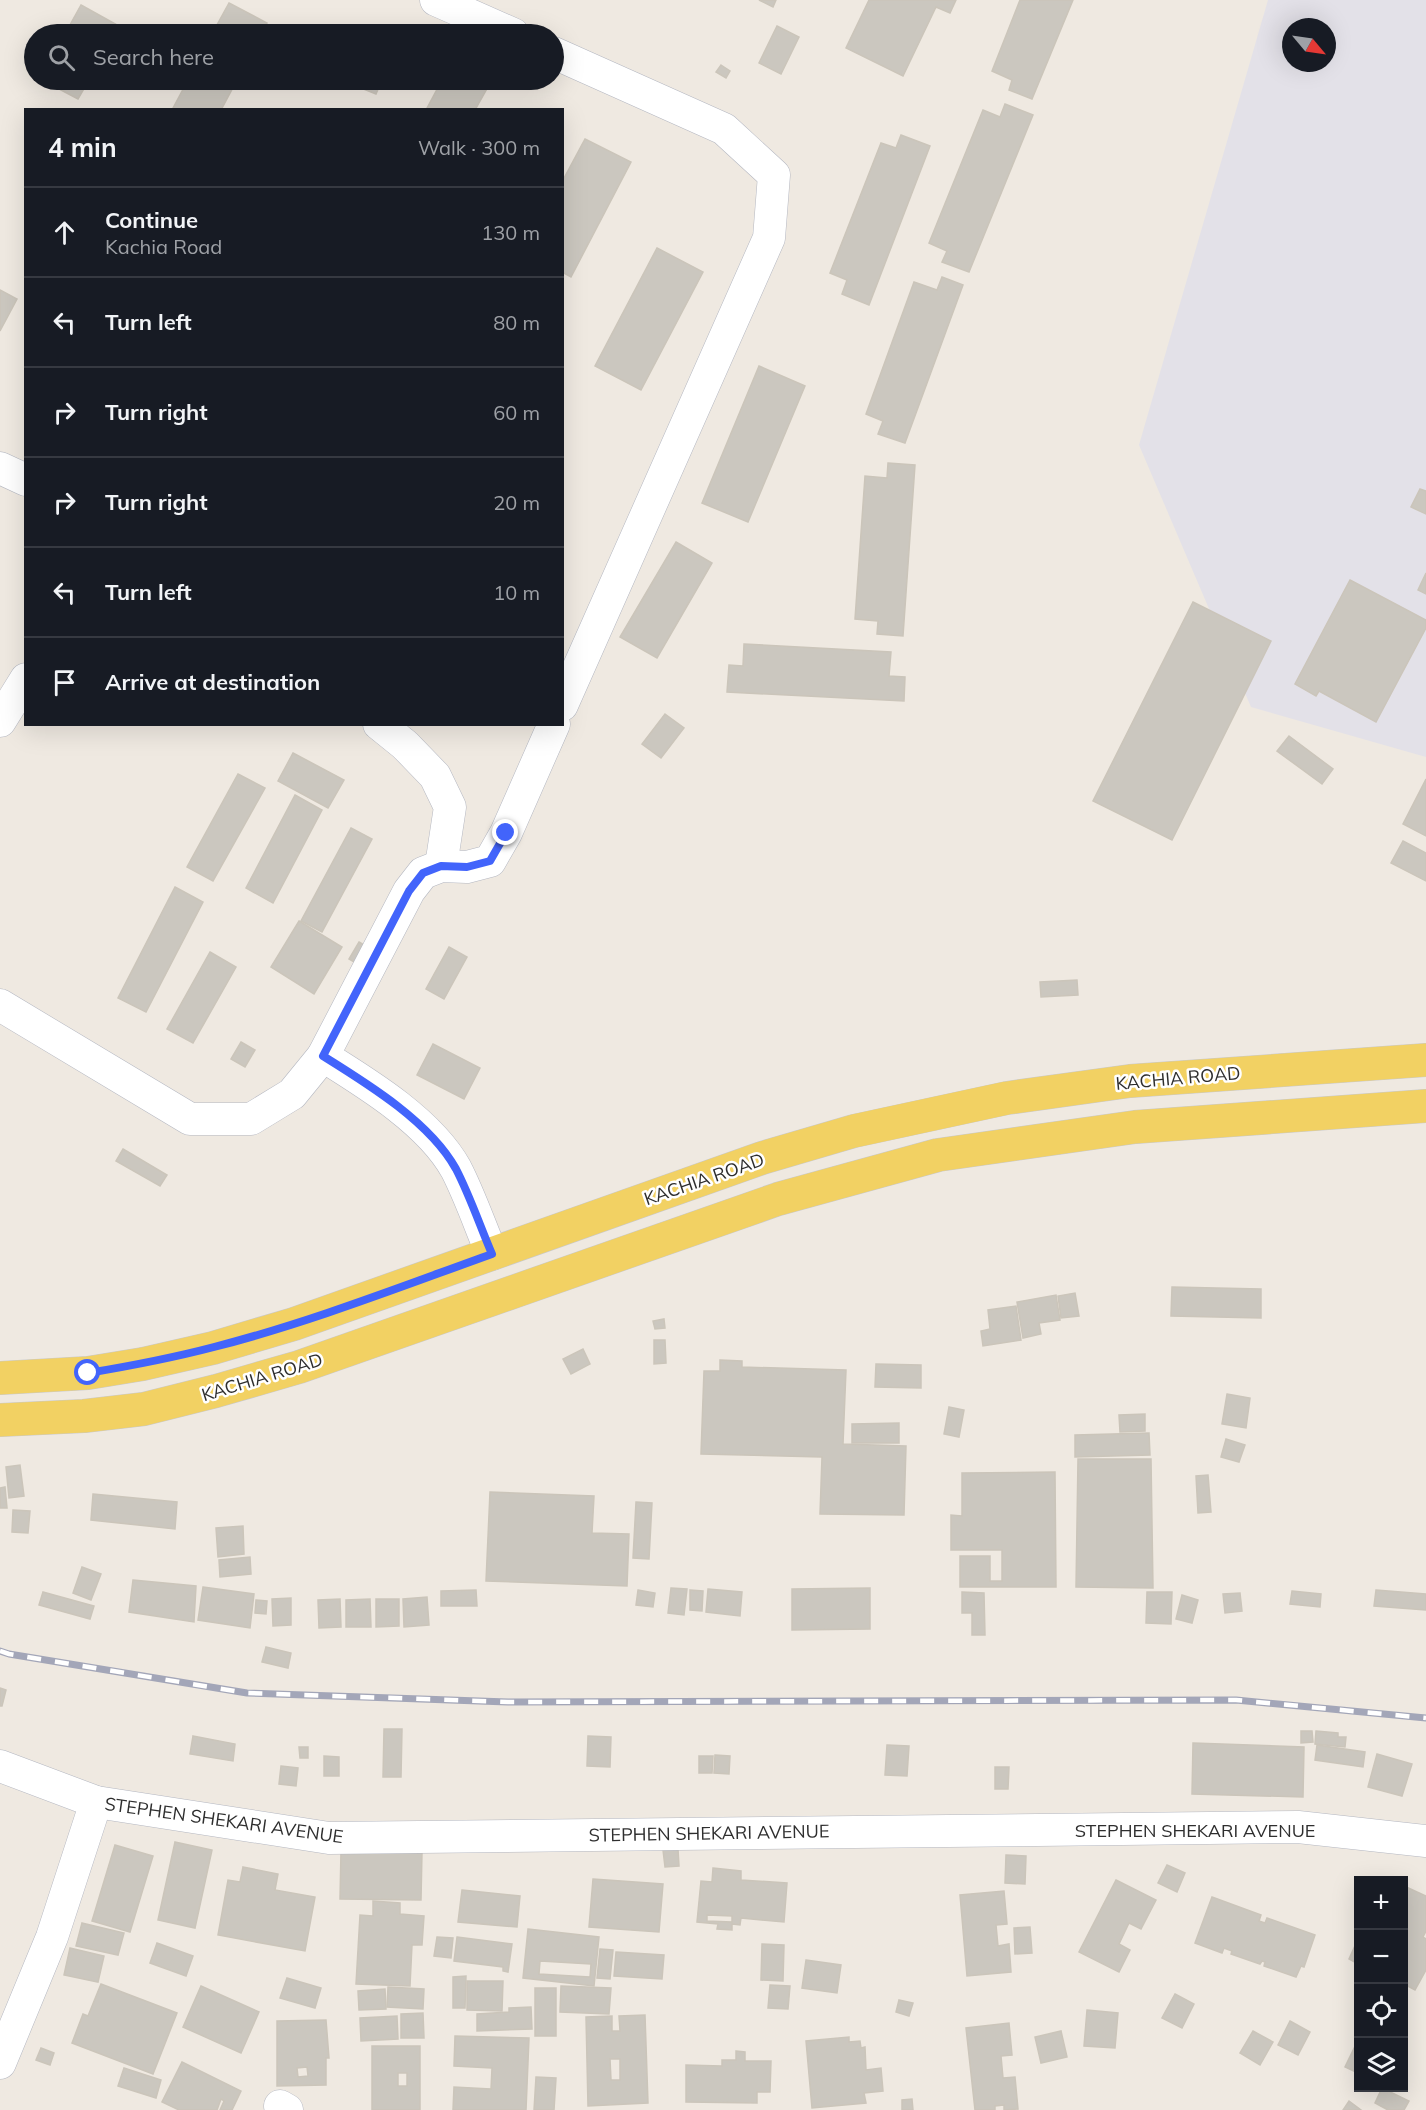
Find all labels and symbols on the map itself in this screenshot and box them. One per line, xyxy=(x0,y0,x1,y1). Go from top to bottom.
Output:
north arrow xyxy=(1282,18,1336,72)
route end xyxy=(492,819,518,845)
street label: KACHIA ROAD xyxy=(1115,1061,1241,1095)
street label: KACHIA ROAD xyxy=(641,1148,767,1210)
street label: KACHIA ROAD xyxy=(199,1348,325,1406)
route start xyxy=(74,1359,100,1385)
street label: STEPHEN SHEKARI AVENUE xyxy=(103,1792,345,1848)
street label: STEPHEN SHEKARI AVENUE xyxy=(588,1819,830,1847)
street label: STEPHEN SHEKARI AVENUE xyxy=(1075,1819,1315,1842)

